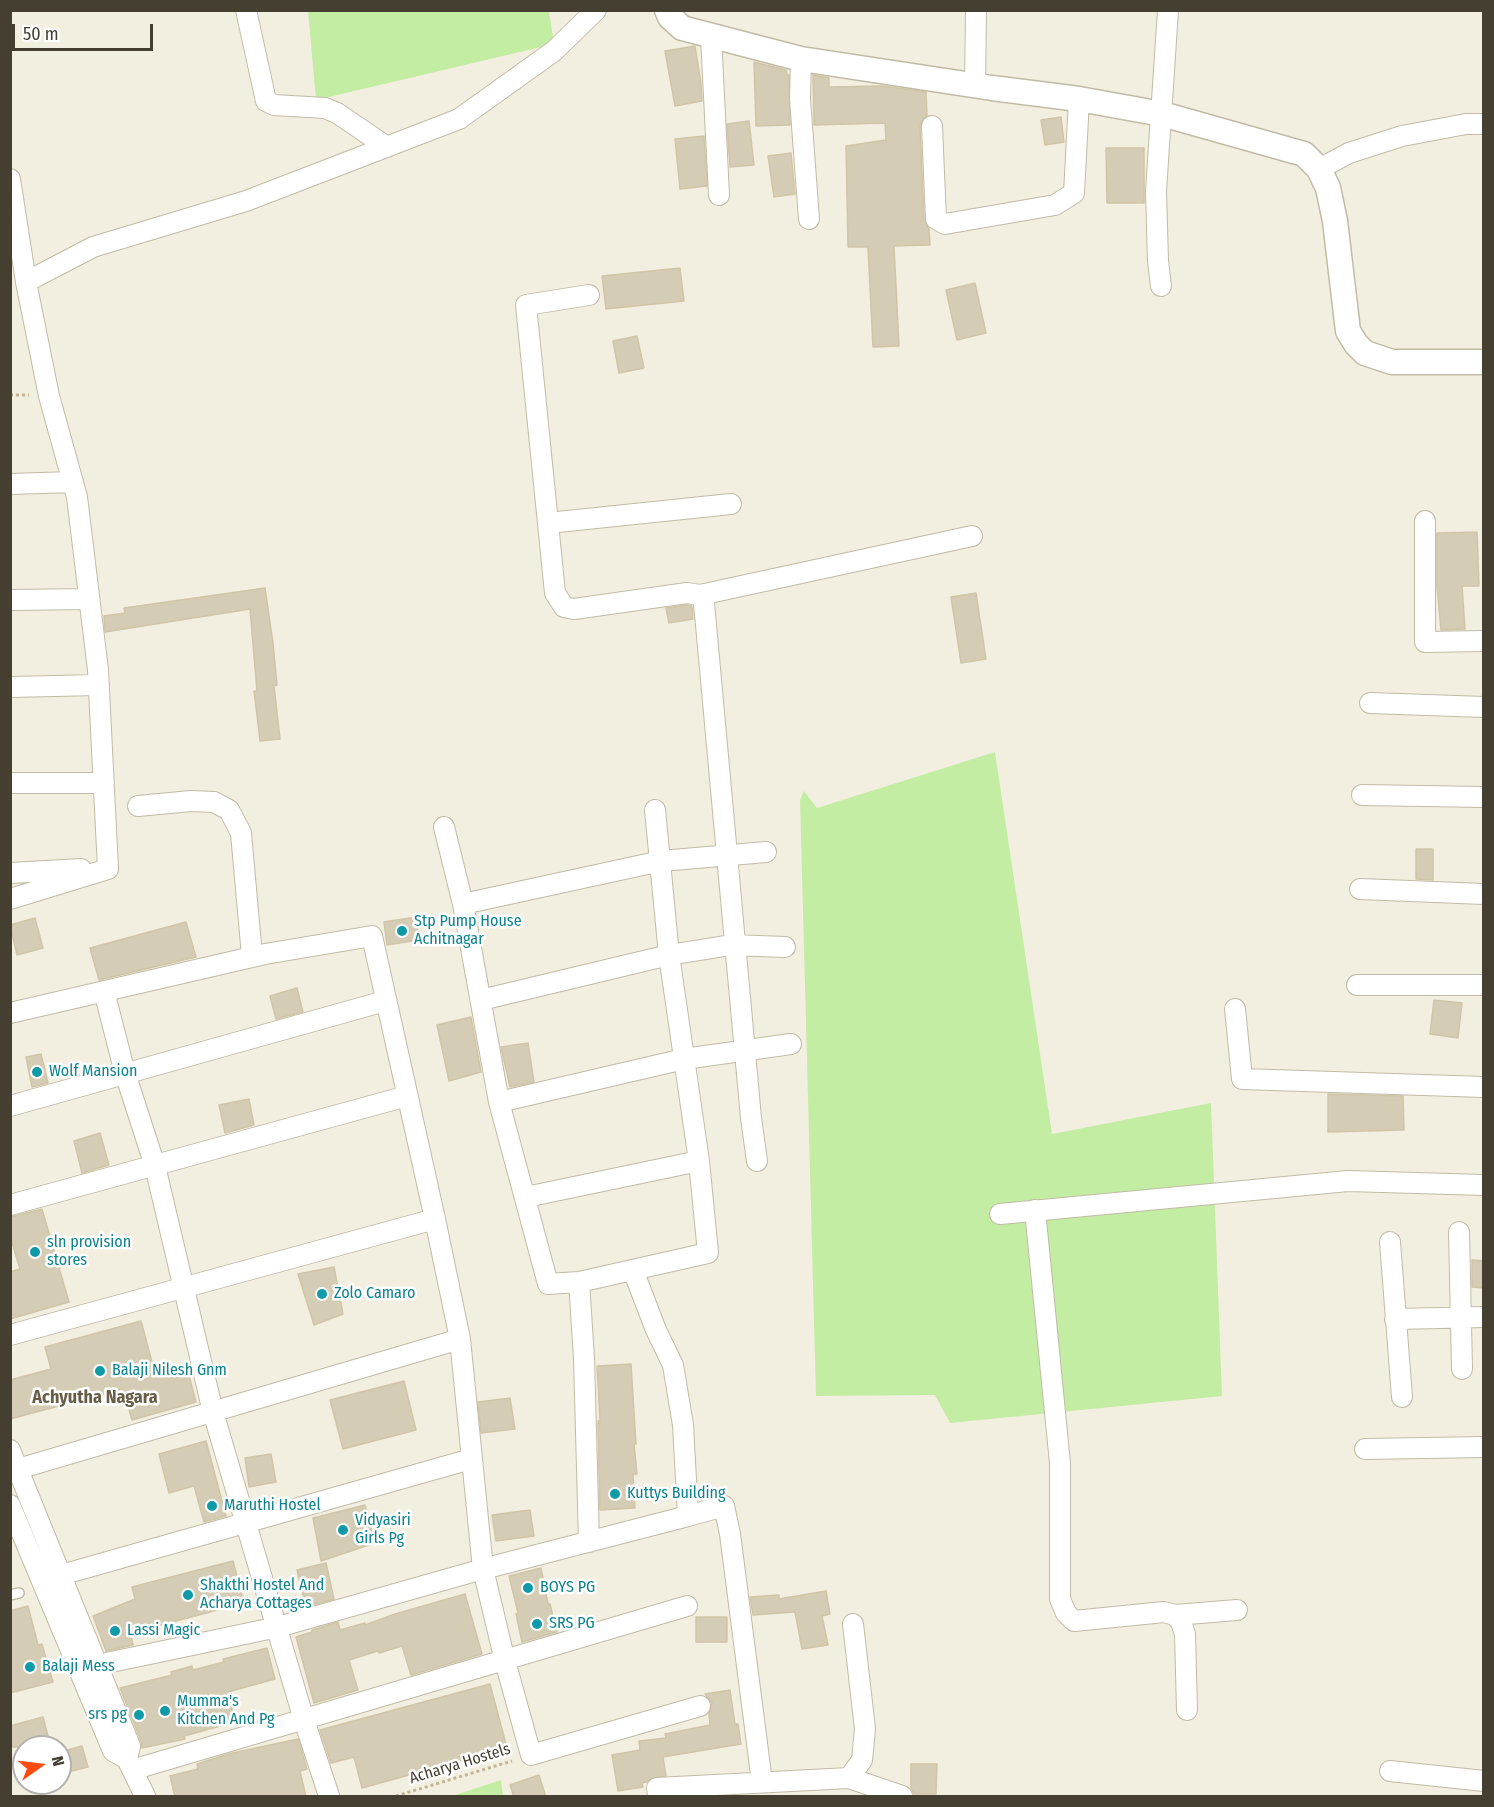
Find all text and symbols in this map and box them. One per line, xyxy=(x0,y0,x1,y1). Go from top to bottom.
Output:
scale bar xyxy=(15,12,156,50)
text: 50 m xyxy=(23,23,59,45)
place label: Stp Pump House Achitnagar xyxy=(414,912,522,950)
marker: Stp Pump House Achitnagar xyxy=(395,924,409,938)
place label: Wolf Mansion xyxy=(49,1062,137,1082)
marker: Wolf Mansion xyxy=(30,1065,44,1079)
place label: sln provision stores xyxy=(47,1233,131,1271)
marker: sln provision stores xyxy=(28,1245,42,1259)
place label: Zolo Camaro xyxy=(334,1284,415,1304)
marker: Zolo Camaro xyxy=(315,1287,329,1301)
place label: Balaji Nilesh Gnm xyxy=(112,1361,227,1381)
marker: Balaji Nilesh Gnm xyxy=(93,1364,107,1378)
district label: Achyutha Nagara xyxy=(32,1387,158,1409)
place label: Kuttys Building xyxy=(627,1484,726,1504)
marker: Kuttys Building xyxy=(608,1487,622,1501)
place label: Maruthi Hostel xyxy=(224,1496,321,1516)
marker: Maruthi Hostel xyxy=(205,1499,219,1513)
place label: Vidyasiri Girls Pg xyxy=(355,1511,411,1549)
marker: Vidyasiri Girls Pg xyxy=(336,1523,350,1537)
place label: Shakthi Hostel And Acharya Cottages xyxy=(200,1576,324,1614)
place label: BOYS PG xyxy=(540,1578,595,1598)
marker: BOYS PG xyxy=(521,1581,535,1595)
marker: Shakthi Hostel And Acharya Cottages xyxy=(181,1588,195,1602)
place label: SRS PG xyxy=(549,1614,595,1634)
marker: SRS PG xyxy=(530,1617,544,1631)
place label: Lassi Magic xyxy=(127,1621,200,1641)
marker: Lassi Magic xyxy=(108,1624,122,1638)
place label: Balaji Mess xyxy=(42,1657,115,1677)
marker: Balaji Mess xyxy=(23,1660,37,1674)
place label: Mumma's Kitchen And Pg xyxy=(177,1692,275,1730)
marker: Mumma's Kitchen And Pg xyxy=(158,1704,172,1718)
place label: srs pg xyxy=(88,1705,127,1725)
marker: srs pg xyxy=(132,1708,146,1722)
north arrow xyxy=(12,1735,72,1795)
street label: Acharya Hostels xyxy=(407,1740,513,1788)
text: N xyxy=(48,1754,68,1768)

